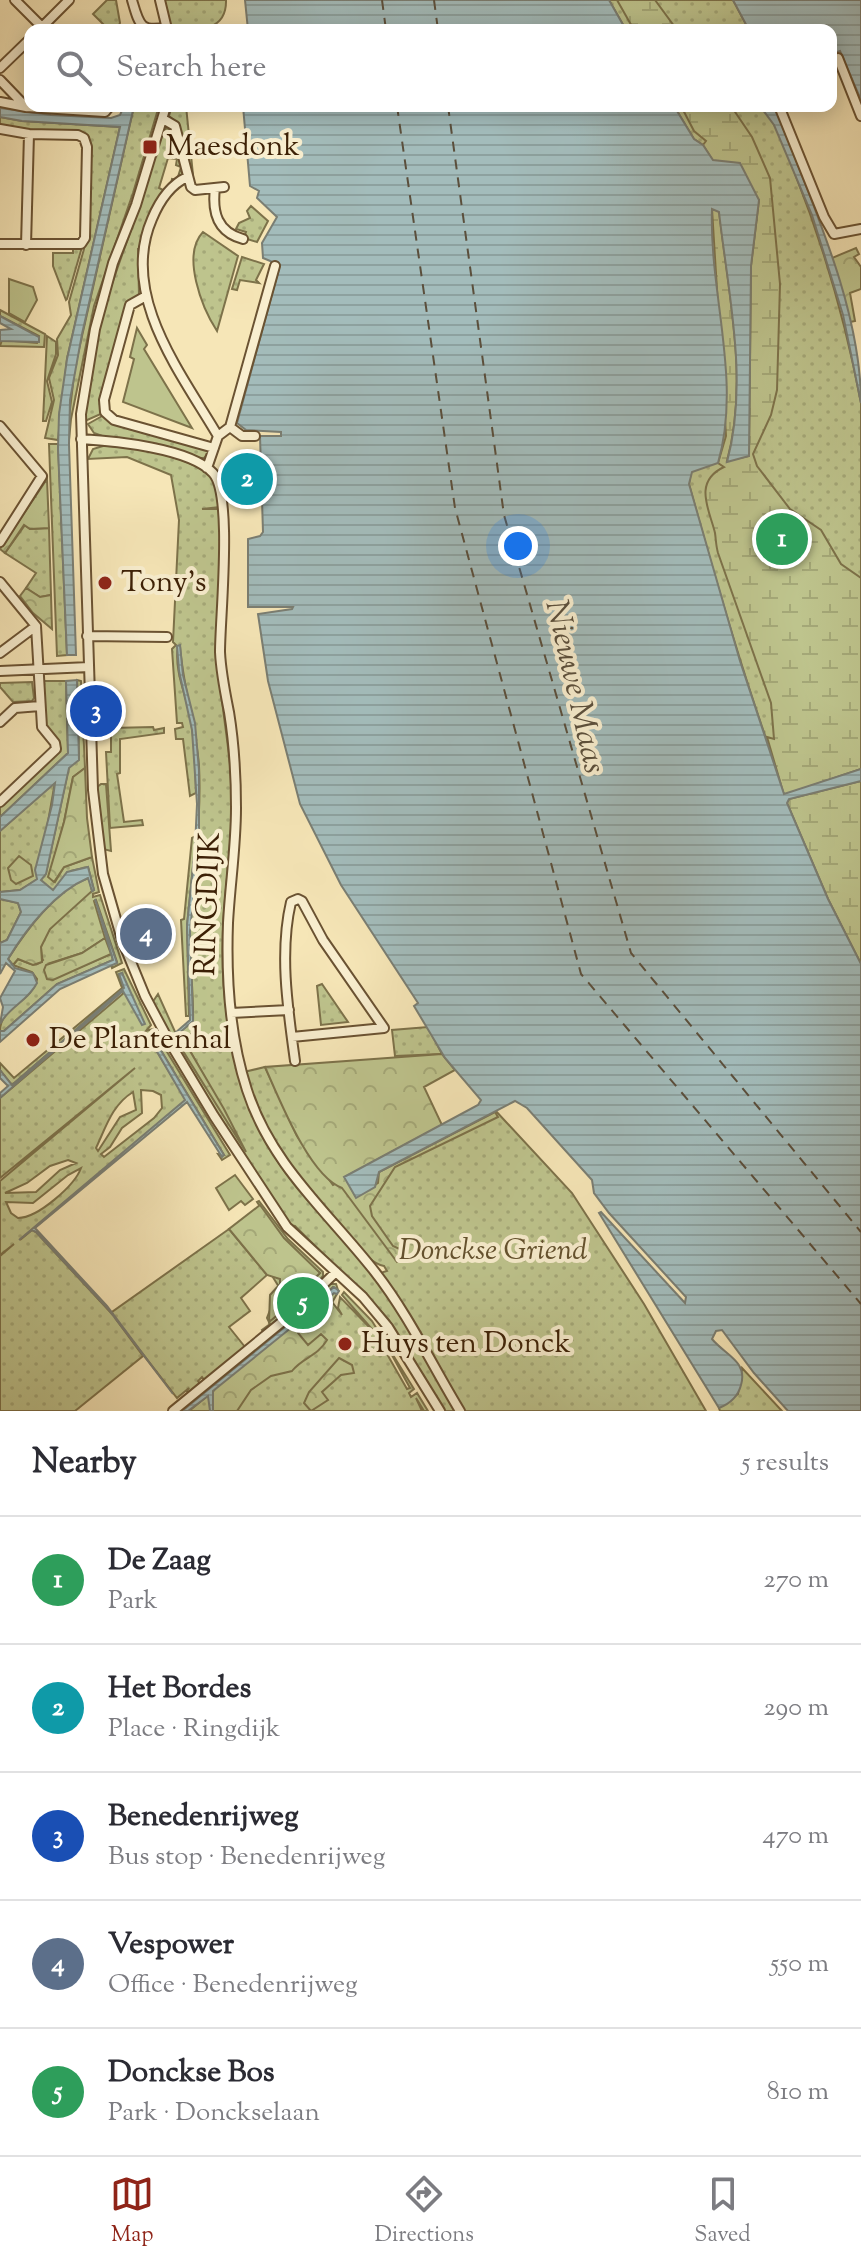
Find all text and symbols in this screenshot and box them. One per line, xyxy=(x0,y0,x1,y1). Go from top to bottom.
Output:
search box xyxy=(24,24,837,112)
icon: search xyxy=(52,46,96,90)
text: Search here xyxy=(116,47,266,90)
place label: Maesdonk xyxy=(166,126,300,169)
marker: Maesdonk xyxy=(141,138,159,156)
pin: 2 xyxy=(221,449,273,509)
pin: 1 xyxy=(756,509,808,569)
your location xyxy=(498,526,538,566)
place label: Tony's xyxy=(121,562,206,605)
marker: Tony's xyxy=(96,574,114,592)
water label: Nieuwe Maas xyxy=(532,596,616,778)
pin: 3 xyxy=(70,681,122,741)
street label: RINGDIJK xyxy=(185,831,233,977)
pin: 4 xyxy=(120,904,172,964)
place label: De Plantenhal xyxy=(49,1019,231,1062)
marker: De Plantenhal xyxy=(24,1031,42,1049)
park label: Donckse Griend xyxy=(399,1230,587,1273)
pin: 5 xyxy=(277,1273,329,1333)
place label: Huys ten Donck xyxy=(361,1323,571,1366)
marker: Huys ten Donck xyxy=(336,1335,354,1353)
text: Nearby xyxy=(32,1439,137,1488)
text: 5 results xyxy=(741,1445,829,1482)
text: De Zaag xyxy=(108,1540,211,1583)
text: 1 xyxy=(54,1562,62,1599)
text: 270 m xyxy=(764,1562,829,1599)
text: Park xyxy=(108,1583,158,1620)
text: Het Bordes xyxy=(108,1668,251,1711)
text: 2 xyxy=(52,1690,64,1727)
text: 290 m xyxy=(763,1690,829,1727)
text: Place · Ringdijk xyxy=(108,1711,280,1748)
text: Benedenrijweg xyxy=(108,1796,299,1839)
text: 3 xyxy=(53,1818,63,1855)
text: 470 m xyxy=(763,1818,829,1855)
text: Bus stop · Benedenrijweg xyxy=(108,1839,385,1876)
text: Vespower xyxy=(108,1924,234,1967)
text: 4 xyxy=(51,1946,65,1983)
text: 550 m xyxy=(770,1946,829,1983)
text: Office · Benedenrijweg xyxy=(108,1967,358,2004)
text: Donckse Bos xyxy=(108,2052,275,2095)
text: 5 xyxy=(54,2074,62,2111)
text: 810 m xyxy=(767,2074,829,2111)
text: Park · Donckselaan xyxy=(108,2095,320,2132)
tab: Map xyxy=(110,2172,154,2252)
tab: Directions xyxy=(375,2172,474,2252)
tab: Saved xyxy=(694,2172,751,2252)

